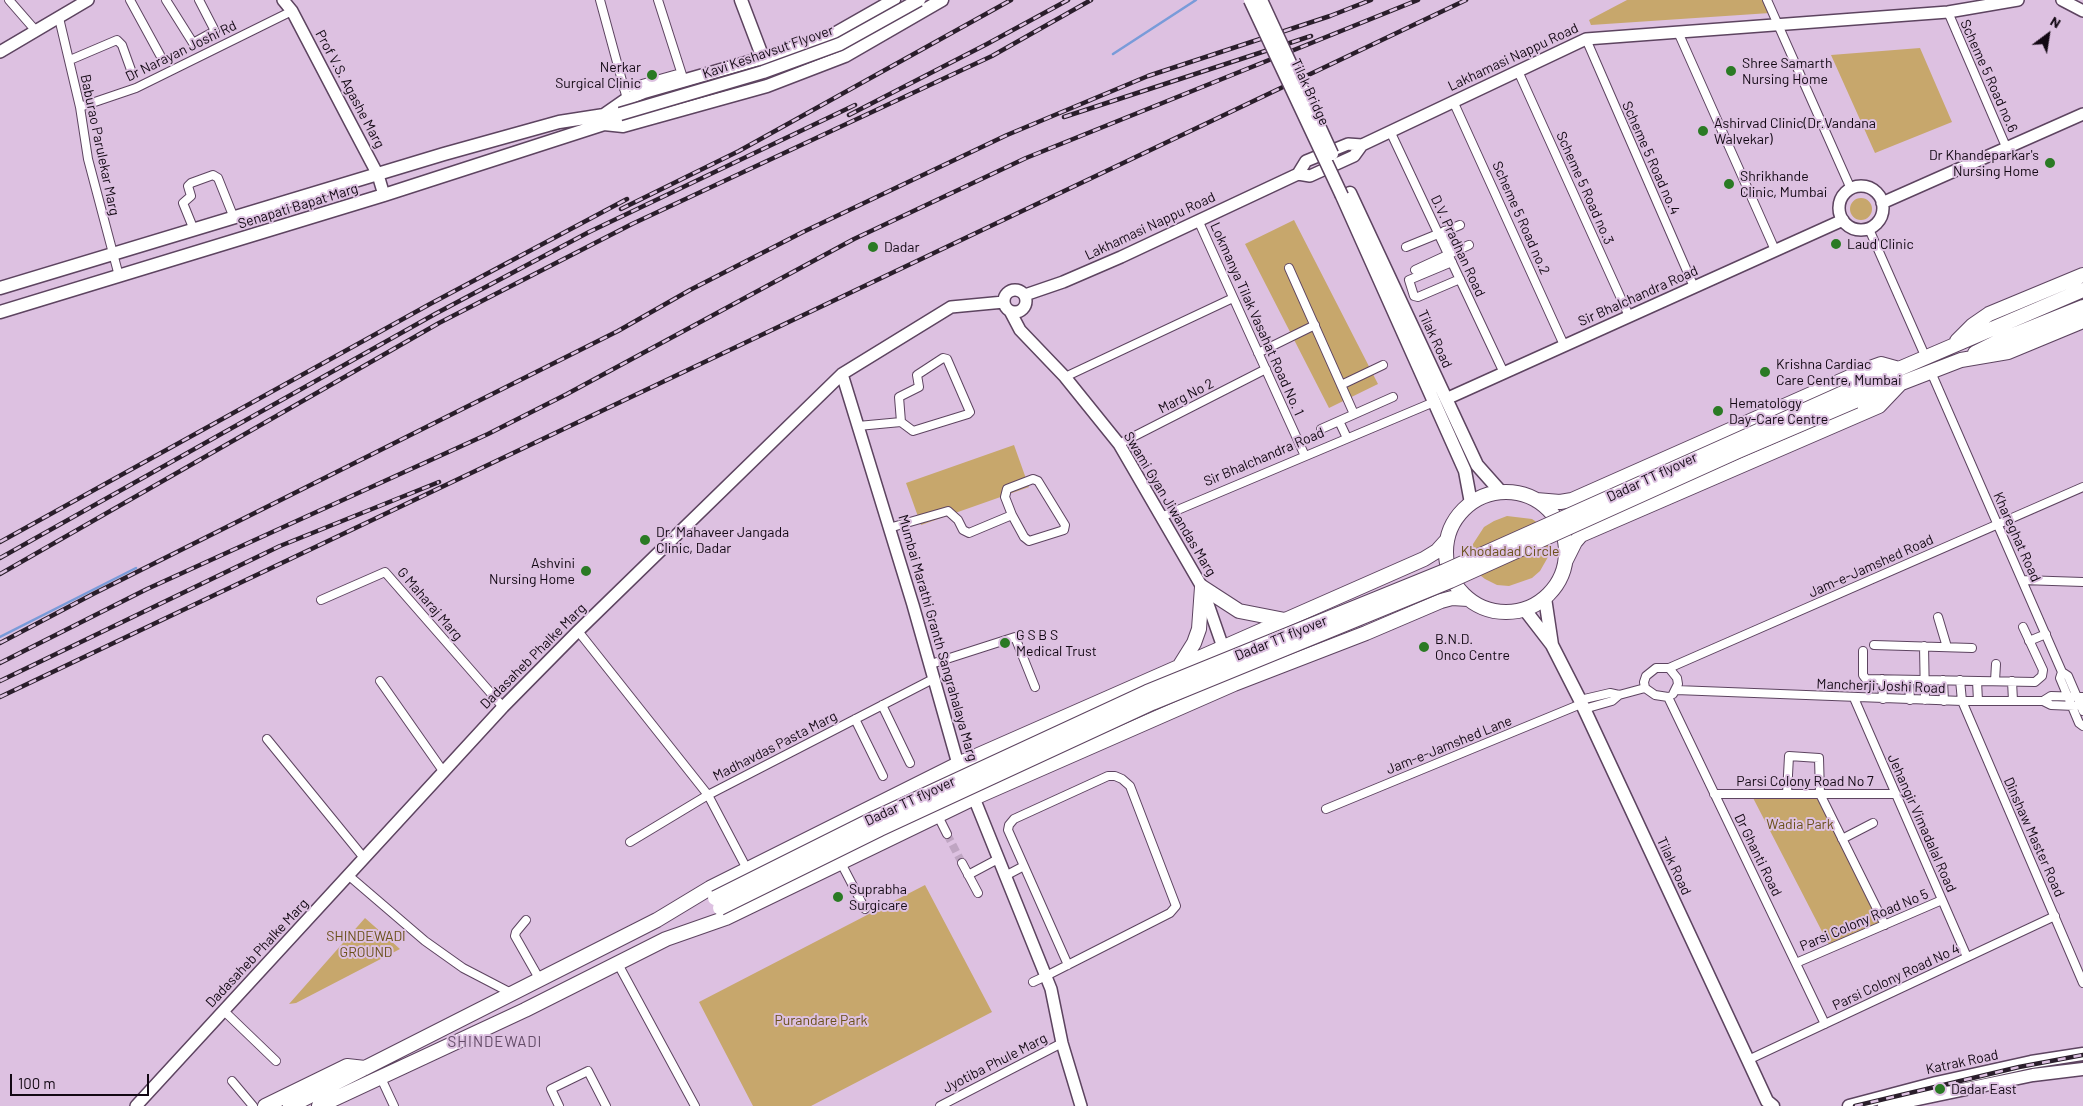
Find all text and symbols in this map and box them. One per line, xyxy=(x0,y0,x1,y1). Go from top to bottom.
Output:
north arrow xyxy=(2023,10,2073,60)
text: N xyxy=(2048,12,2064,31)
street label: Dr Narayan Joshi Rd xyxy=(123,17,239,85)
street label: Scheme 5 Road no.6 xyxy=(1957,17,2021,135)
street label: Lakhamasi Nappu Road xyxy=(1445,19,1581,95)
street label: Kavi Keshavsut Flyover xyxy=(700,22,836,82)
street label: Prof V.S. Agashe Marg xyxy=(312,27,388,151)
place label: Shree Samarth Nursing Home xyxy=(1742,55,1832,88)
street label: Tilak Bridge xyxy=(1287,56,1333,128)
place label: Nerkar Surgical Clinic xyxy=(555,59,641,92)
marker: Shree Samarth Nursing Home xyxy=(1724,64,1738,78)
marker: Nerkar Surgical Clinic xyxy=(645,68,659,82)
street label: Baburao Parulekar Marg xyxy=(77,73,123,217)
street label: Scheme 5 Road no.4 xyxy=(1618,99,1684,217)
place label: Ashirvad Clinic(Dr.Vandana Walvekar) xyxy=(1714,115,1876,148)
marker: Ashirvad Clinic(Dr.Vandana Walvekar) xyxy=(1696,124,1710,138)
street label: Scheme 5 Road no.3 xyxy=(1553,129,1617,247)
place label: Dr Khandeparkar's Nursing Home xyxy=(1929,147,2039,180)
marker: Dr Khandeparkar's Nursing Home xyxy=(2043,156,2057,170)
street label: Scheme 5 Road no.2 xyxy=(1488,159,1554,277)
place label: Shrikhande Clinic, Mumbai xyxy=(1740,168,1827,200)
marker: Shrikhande Clinic, Mumbai xyxy=(1722,177,1736,191)
street label: Senapati Bapat Marg xyxy=(236,180,360,232)
street label: Lakhamasi Nappu Road xyxy=(1082,188,1218,264)
street label: D.V. Pradhan Road xyxy=(1427,192,1489,300)
street label: Lokmanya Tilak Vasahat Road No. 1 xyxy=(1207,220,1307,418)
place label: Laud Clinic xyxy=(1847,236,1914,252)
marker: Laud Clinic xyxy=(1829,237,1843,251)
place label: Dadar xyxy=(884,239,920,255)
marker: Dadar xyxy=(866,240,880,254)
street label: Sir Bhalchandra Road xyxy=(1575,262,1701,330)
street label: Tilak Road xyxy=(1414,307,1456,371)
place label: Krishna Cardiac Care Centre, Mumbai xyxy=(1776,356,1902,388)
marker: Krishna Cardiac Care Centre, Mumbai xyxy=(1758,365,1772,379)
street label: Marg No 2 xyxy=(1156,375,1216,417)
place label: Hematology Day-Care Centre xyxy=(1729,395,1828,428)
marker: Hematology Day-Care Centre xyxy=(1711,404,1725,418)
street label: Sir Bhalchandra Road xyxy=(1201,424,1327,490)
street label: Swami Gyan Jiwandas Marg xyxy=(1120,429,1220,579)
street label: Dadar TT flyover xyxy=(1604,449,1700,505)
street label: Khareghat Road xyxy=(1990,489,2044,585)
street label: Mumbai Marathi Granth Sangrahalaya Marg xyxy=(895,513,981,763)
place label: Dr. Mahaveer Jangada Clinic, Dadar xyxy=(656,524,789,556)
street label: Jam-e-Jamshed Road xyxy=(1806,531,1936,601)
marker: Dr. Mahaveer Jangada Clinic, Dadar xyxy=(638,533,652,547)
park label: Khodadad Circle xyxy=(1461,543,1559,559)
place label: Ashvini Nursing Home xyxy=(489,555,575,588)
street label: G Maharaj Marg xyxy=(394,564,466,644)
marker: Ashvini Nursing Home xyxy=(579,564,593,578)
street label: Dadasaheb Phalke Marg xyxy=(477,600,589,712)
street label: Dadar TT flyover xyxy=(1232,612,1330,664)
place label: G S B S Medical Trust xyxy=(1016,627,1097,660)
place label: B.N.D. Onco Centre xyxy=(1435,631,1510,664)
marker: G S B S Medical Trust xyxy=(998,636,1012,650)
marker: B.N.D. Onco Centre xyxy=(1417,640,1431,654)
street label: Mancherji Joshi Road xyxy=(1816,675,1946,697)
street label: Madhavdas Pasta Marg xyxy=(710,707,840,785)
street label: Jam-e-Jamshed Lane xyxy=(1384,712,1514,778)
street label: Jehangir Vimadalal Road xyxy=(1884,751,1960,895)
street label: Dadar TT flyover xyxy=(862,773,958,829)
street label: Parsi Colony Road No 7 xyxy=(1736,773,1874,789)
street label: Dinshaw Master Road xyxy=(2000,775,2068,899)
street label: Dr Ghanti Road xyxy=(1731,811,1785,899)
park label: Wadia Park xyxy=(1766,816,1834,832)
street label: Tilak Road xyxy=(1653,834,1695,898)
place label: Suprabha Surgicare xyxy=(849,881,908,914)
street label: Parsi Colony Road No 5 xyxy=(1797,885,1931,955)
marker: Suprabha Surgicare xyxy=(831,890,845,904)
street label: Dadasaheb Phalke Marg xyxy=(202,895,312,1011)
park label: SHINDEWADI GROUND xyxy=(326,928,406,960)
street label: Parsi Colony Road No 4 xyxy=(1830,940,1962,1014)
park label: Purandare Park xyxy=(774,1012,868,1028)
street label: Jyotiba Phule Marg xyxy=(940,1030,1050,1096)
district label: SHINDEWADI xyxy=(446,1033,544,1051)
street label: Katrak Road xyxy=(1924,1046,2000,1078)
scale bar xyxy=(12,1064,151,1096)
text: 100 m xyxy=(18,1074,56,1092)
place label: Dadar East xyxy=(1951,1081,2017,1097)
marker: Dadar East xyxy=(1933,1082,1947,1096)

